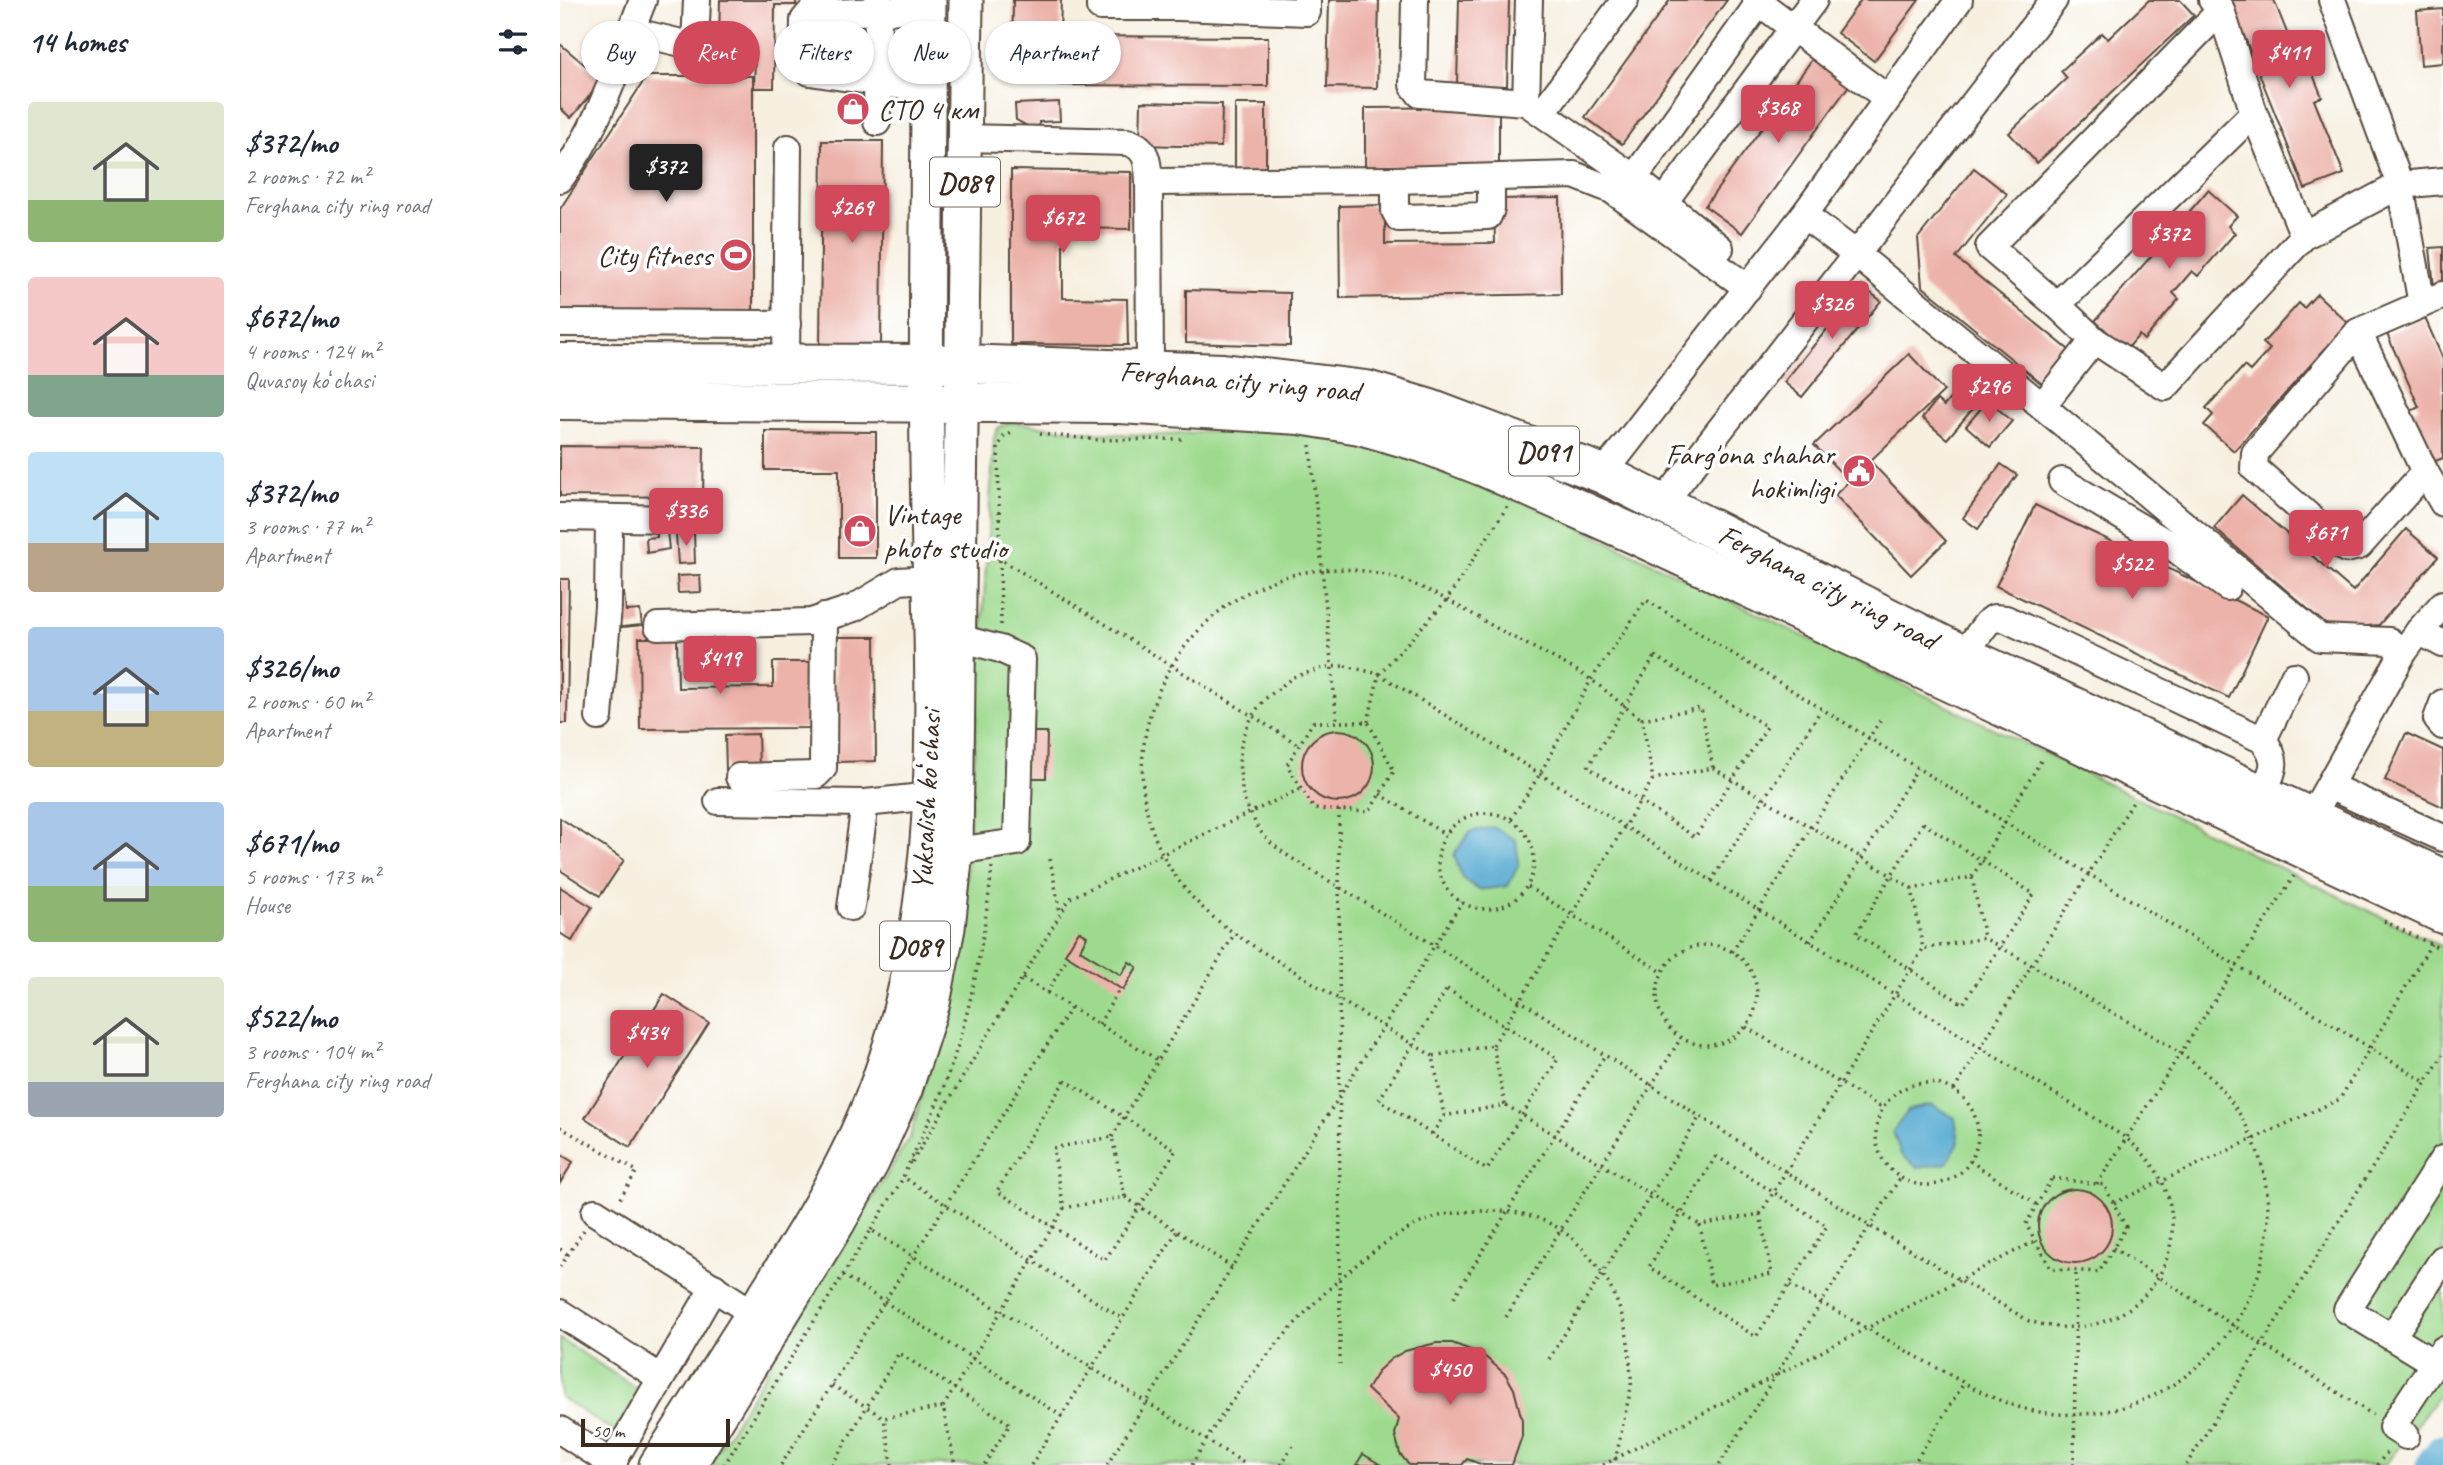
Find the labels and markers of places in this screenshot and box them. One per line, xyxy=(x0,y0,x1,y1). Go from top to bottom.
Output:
pin: $411 xyxy=(2248,31,2330,90)
pin: $368 xyxy=(1737,86,1819,145)
shop icon: СТО 4 км xyxy=(834,90,872,128)
place label: СТО 4 км xyxy=(878,90,980,128)
pin: $372 xyxy=(625,144,707,204)
pin: $269 xyxy=(811,186,893,245)
pin: $672 xyxy=(1022,196,1104,255)
pin: $372 xyxy=(2128,212,2210,271)
place label: City fitness xyxy=(597,236,715,274)
sports icon: City fitness xyxy=(717,236,755,274)
pin: $326 xyxy=(1791,282,1873,341)
pin: $296 xyxy=(1948,364,2030,424)
place label: Farg'ona shahar hokimligi xyxy=(1666,435,1837,507)
public building icon: Farg'ona shahar hokimligi xyxy=(1840,452,1878,490)
pin: $336 xyxy=(645,489,727,548)
place label: Vintage photo studio xyxy=(884,495,1010,567)
pin: $671 xyxy=(2285,510,2367,570)
shop icon: Vintage photo studio xyxy=(841,512,879,550)
pin: $522 xyxy=(2091,542,2173,601)
pin: $419 xyxy=(679,636,761,696)
pin: $434 xyxy=(606,1010,688,1070)
pin: $450 xyxy=(1409,1348,1491,1407)

